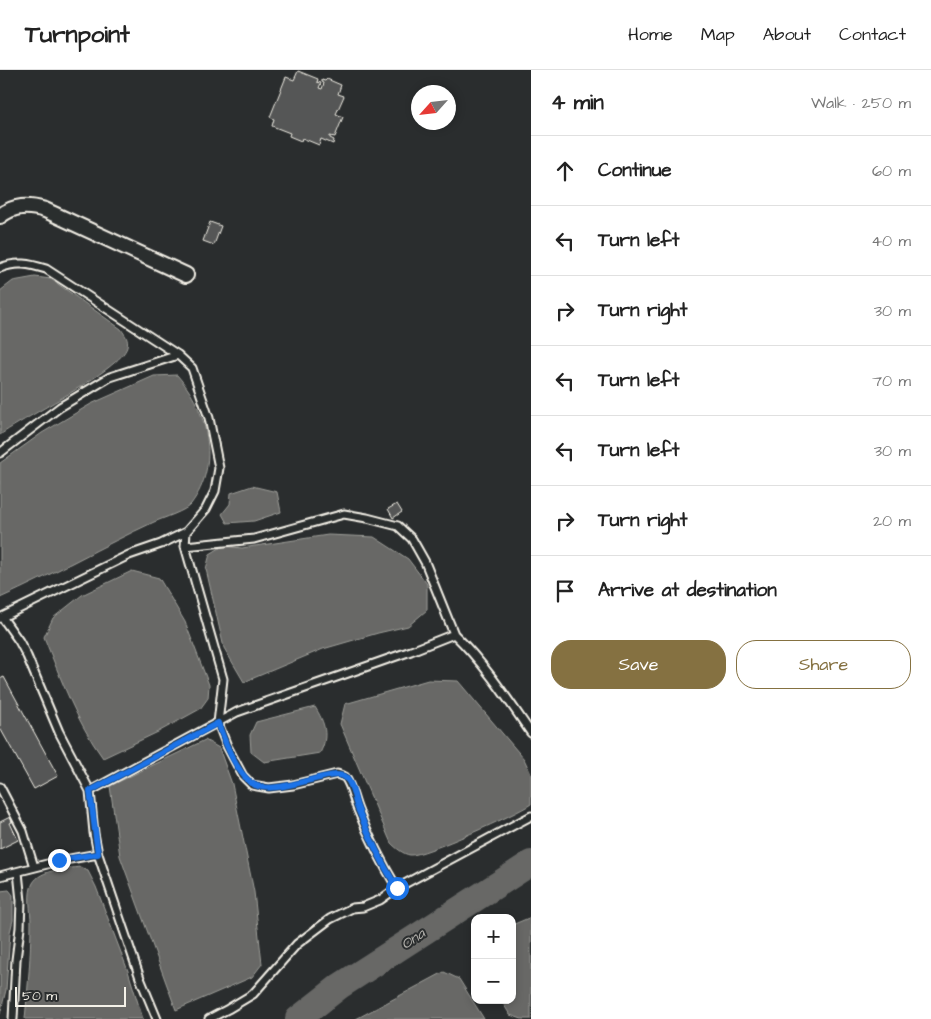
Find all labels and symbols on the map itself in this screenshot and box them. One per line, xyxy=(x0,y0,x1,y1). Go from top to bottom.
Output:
north arrow xyxy=(411,85,456,130)
route end xyxy=(48,849,71,872)
route start xyxy=(386,877,409,900)
water label: Ona xyxy=(397,923,430,955)
scale bar xyxy=(15,984,126,1007)

